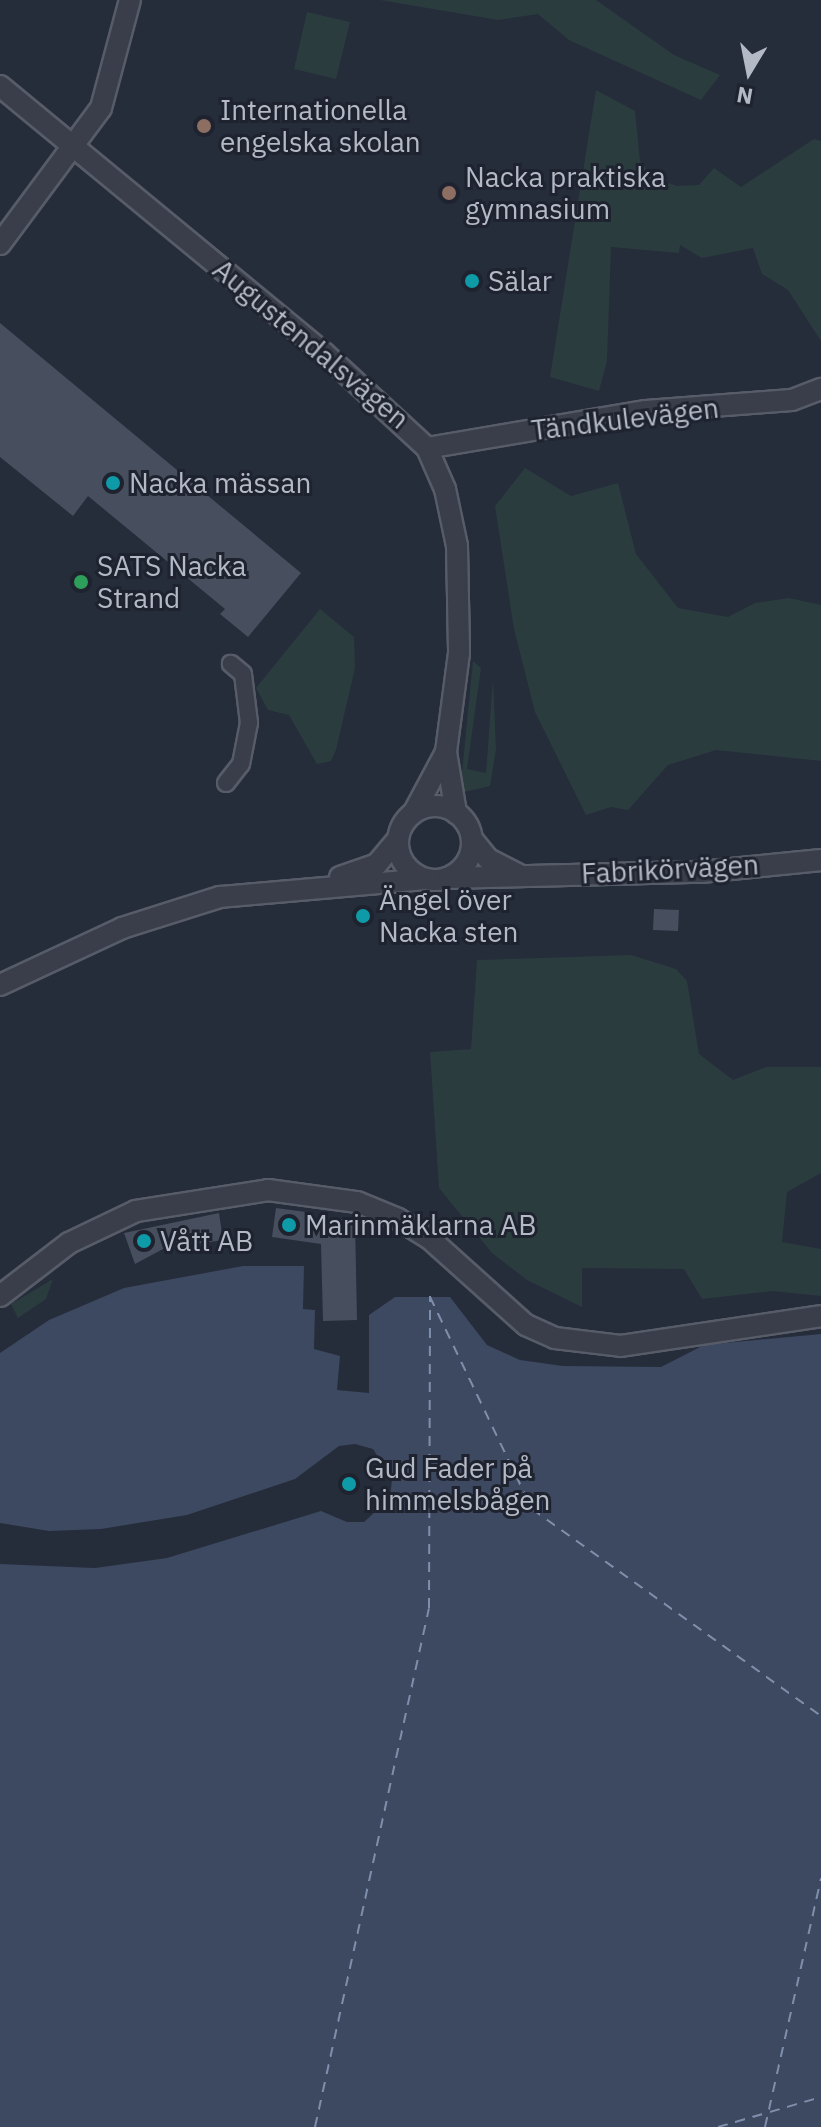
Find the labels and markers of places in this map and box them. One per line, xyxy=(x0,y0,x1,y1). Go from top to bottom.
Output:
place label: Internationella engelska skolan xyxy=(220,93,421,159)
marker: Internationella engelska skolan xyxy=(195,117,213,135)
place label: Nacka praktiska gymnasium xyxy=(465,160,666,226)
marker: Nacka praktiska gymnasium xyxy=(440,184,458,202)
place label: Sälar xyxy=(488,264,552,298)
marker: Sälar xyxy=(463,272,481,290)
place label: Nacka mässan xyxy=(129,466,311,500)
marker: Nacka mässan xyxy=(104,474,122,492)
place label: SATS Nacka Strand xyxy=(97,549,246,615)
marker: SATS Nacka Strand xyxy=(72,573,90,591)
place label: Ängel över Nacka sten xyxy=(379,883,518,949)
marker: Ängel över Nacka sten xyxy=(354,907,372,925)
place label: Marinmäklarna AB xyxy=(305,1208,537,1242)
marker: Marinmäklarna AB xyxy=(280,1216,298,1234)
place label: Vått AB xyxy=(160,1224,253,1258)
marker: Vått AB xyxy=(135,1232,153,1250)
place label: Gud Fader på himmelsbågen xyxy=(365,1451,550,1517)
marker: Gud Fader på himmelsbågen xyxy=(340,1475,358,1493)

